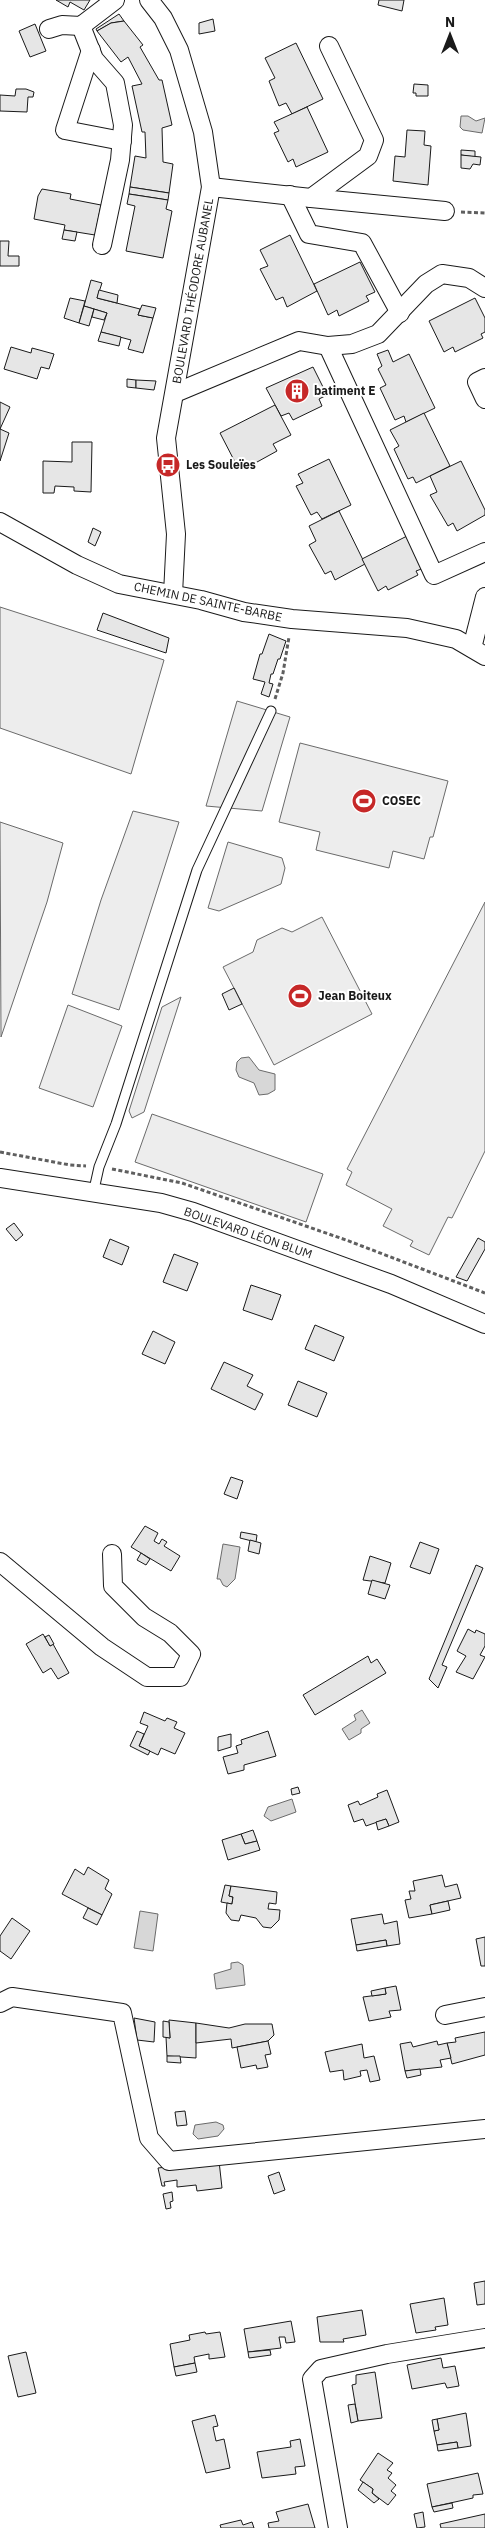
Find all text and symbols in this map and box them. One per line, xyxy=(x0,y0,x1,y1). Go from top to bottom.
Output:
north arrow xyxy=(425,10,475,60)
text: N xyxy=(445,13,455,31)
street label: BOULEVARD THÉODORE AUBANEL xyxy=(169,197,216,385)
building icon: batiment E xyxy=(284,378,310,404)
place label: batiment E xyxy=(314,383,375,398)
bus stop icon: Les Souleïes xyxy=(155,452,181,478)
place label: Les Souleïes xyxy=(186,457,256,472)
street label: CHEMIN DE SAINTE-BARBE xyxy=(133,578,284,625)
sports icon: COSEC xyxy=(351,788,377,814)
place label: COSEC xyxy=(382,793,421,808)
sports icon: Jean Boiteux xyxy=(287,983,313,1009)
place label: Jean Boiteux xyxy=(318,988,392,1003)
street label: BOULEVARD LÉON BLUM xyxy=(182,1204,314,1262)

